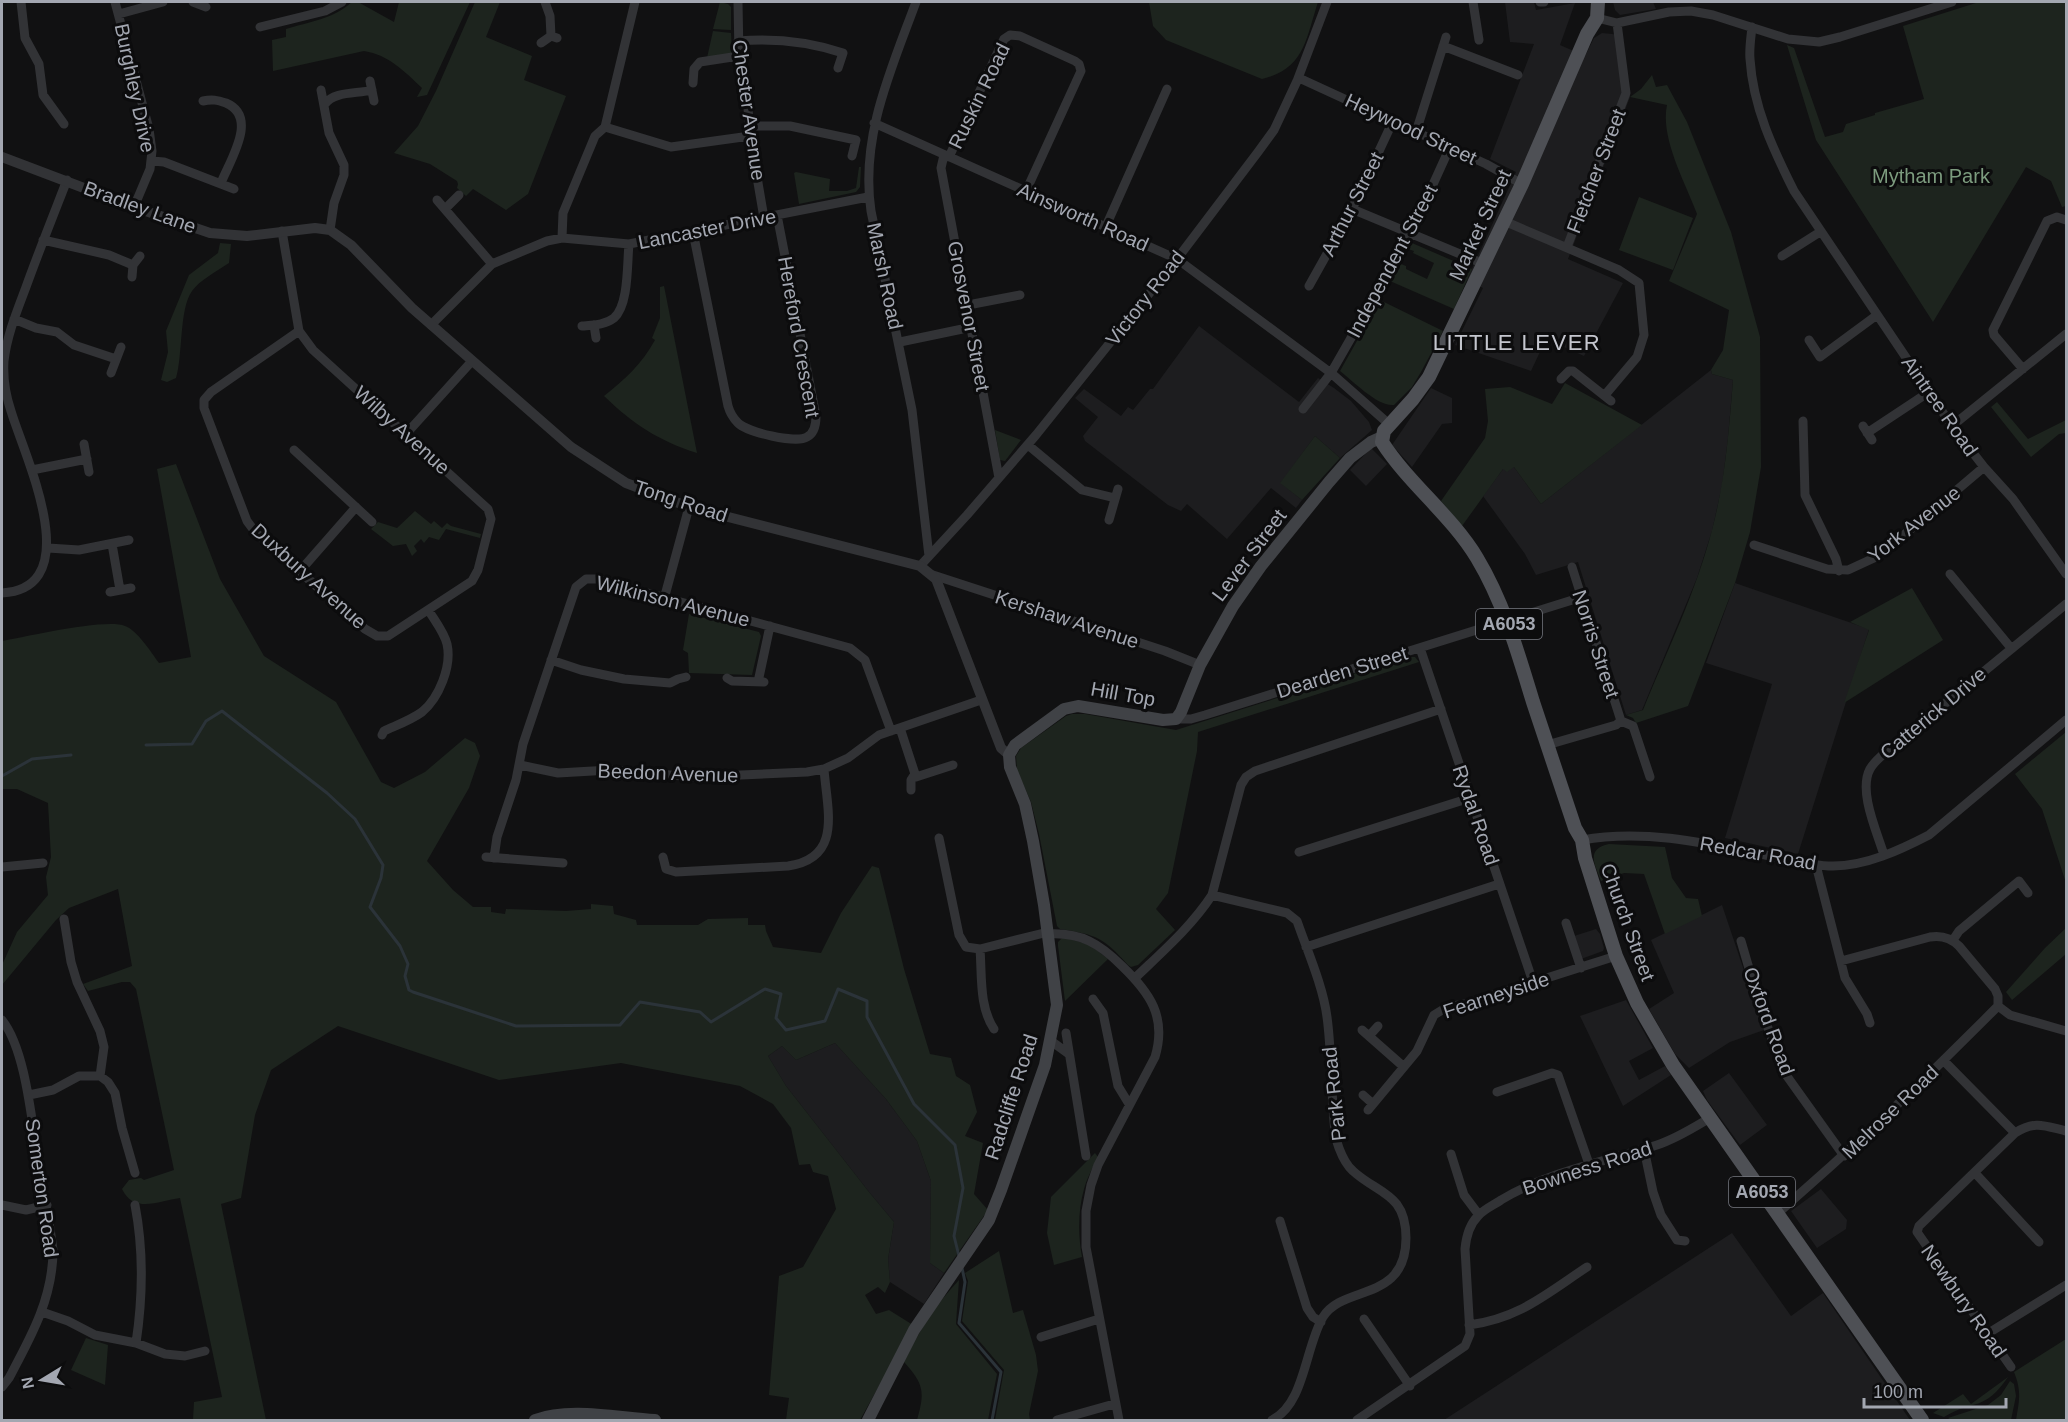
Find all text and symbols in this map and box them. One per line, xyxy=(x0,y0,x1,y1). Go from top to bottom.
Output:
street label: Burghley Drive xyxy=(111,22,159,154)
street label: Chester Avenue xyxy=(728,38,770,182)
street label: Ruskin Road xyxy=(944,40,1014,152)
street label: Heywood Street xyxy=(1342,89,1481,169)
street label: Fletcher Street xyxy=(1562,105,1630,236)
street label: Arthur Street xyxy=(1316,148,1388,260)
park label: Mytham Park xyxy=(1872,165,1991,187)
street label: Market Street xyxy=(1445,166,1516,284)
street label: Bradley Lane xyxy=(81,177,199,237)
street label: Ainsworth Road xyxy=(1014,178,1152,256)
street label: Independent Street xyxy=(1342,180,1442,341)
street label: Lancaster Drive xyxy=(636,205,778,253)
street label: Marsh Road xyxy=(863,220,907,332)
street label: Grosvenor Street xyxy=(944,239,994,393)
street label: Victory Road xyxy=(1101,246,1189,350)
street label: Hereford Crescent xyxy=(774,255,824,420)
district label: LITTLE LEVER xyxy=(1433,330,1601,355)
street label: Aintree Road xyxy=(1898,352,1982,460)
street label: Wilby Avenue xyxy=(350,381,454,479)
street label: Tong Road xyxy=(632,476,730,526)
street label: York Avenue xyxy=(1863,481,1965,567)
street label: Lever Street xyxy=(1207,505,1291,605)
street label: Duxbury Avenue xyxy=(247,519,371,633)
street label: Wilkinson Avenue xyxy=(594,571,752,631)
street label: Kershaw Avenue xyxy=(992,585,1142,653)
street label: Norris Street xyxy=(1568,587,1624,701)
road number: A6053 xyxy=(1476,609,1542,639)
street label: Dearden Street xyxy=(1274,642,1410,702)
street label: Catterick Drive xyxy=(1876,662,1990,764)
street label: Hill Top xyxy=(1089,678,1157,710)
street label: Beedon Avenue xyxy=(597,760,739,786)
street label: Rydal Road xyxy=(1449,762,1503,868)
street label: Redcar Road xyxy=(1698,832,1818,874)
street label: Church Street xyxy=(1597,860,1660,984)
street label: Oxford Road xyxy=(1739,964,1799,1078)
street label: Fearneyside xyxy=(1440,968,1552,1022)
street label: Radcliffe Road xyxy=(980,1031,1042,1163)
street label: Park Road xyxy=(1318,1046,1350,1142)
street label: Melrose Road xyxy=(1838,1061,1942,1163)
street label: Somerton Road xyxy=(21,1117,63,1259)
street label: Bowness Road xyxy=(1520,1137,1654,1199)
road number: A6053 xyxy=(1729,1177,1795,1207)
street label: Newbury Road xyxy=(1917,1241,2011,1361)
north arrow xyxy=(12,1350,72,1410)
scale bar xyxy=(1864,1371,2006,1409)
text: N xyxy=(18,1375,37,1390)
text: 100 m xyxy=(1873,1382,1923,1402)

